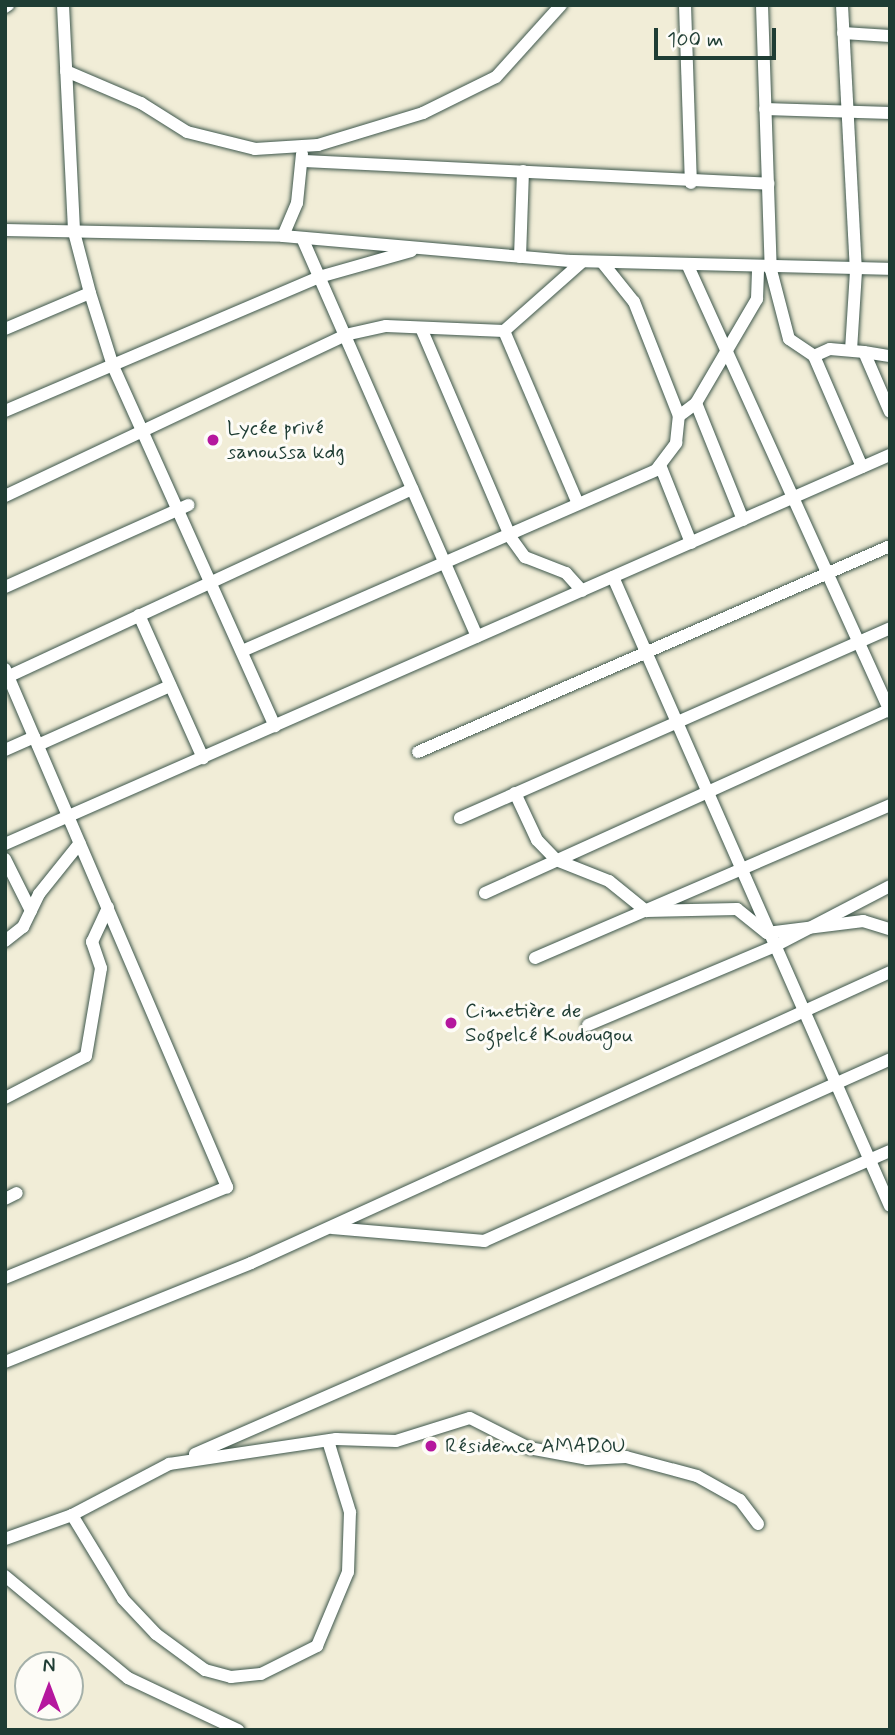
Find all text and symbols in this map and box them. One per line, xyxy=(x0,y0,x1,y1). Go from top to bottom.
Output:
scale bar xyxy=(657,14,780,58)
text: 100 m xyxy=(667,26,723,54)
place label: Lycée privé sanoussa kdg xyxy=(227,415,345,465)
marker: Lycée privé sanoussa kdg xyxy=(205,432,221,448)
place label: Cimetière de Sogpelcé Koudougou xyxy=(465,998,633,1048)
marker: Cimetière de Sogpelcé Koudougou xyxy=(443,1015,459,1031)
place label: Résidence AMADOU xyxy=(445,1433,626,1459)
marker: Résidence AMADOU xyxy=(423,1438,439,1454)
north arrow xyxy=(14,1651,84,1721)
text: N xyxy=(43,1654,55,1679)

